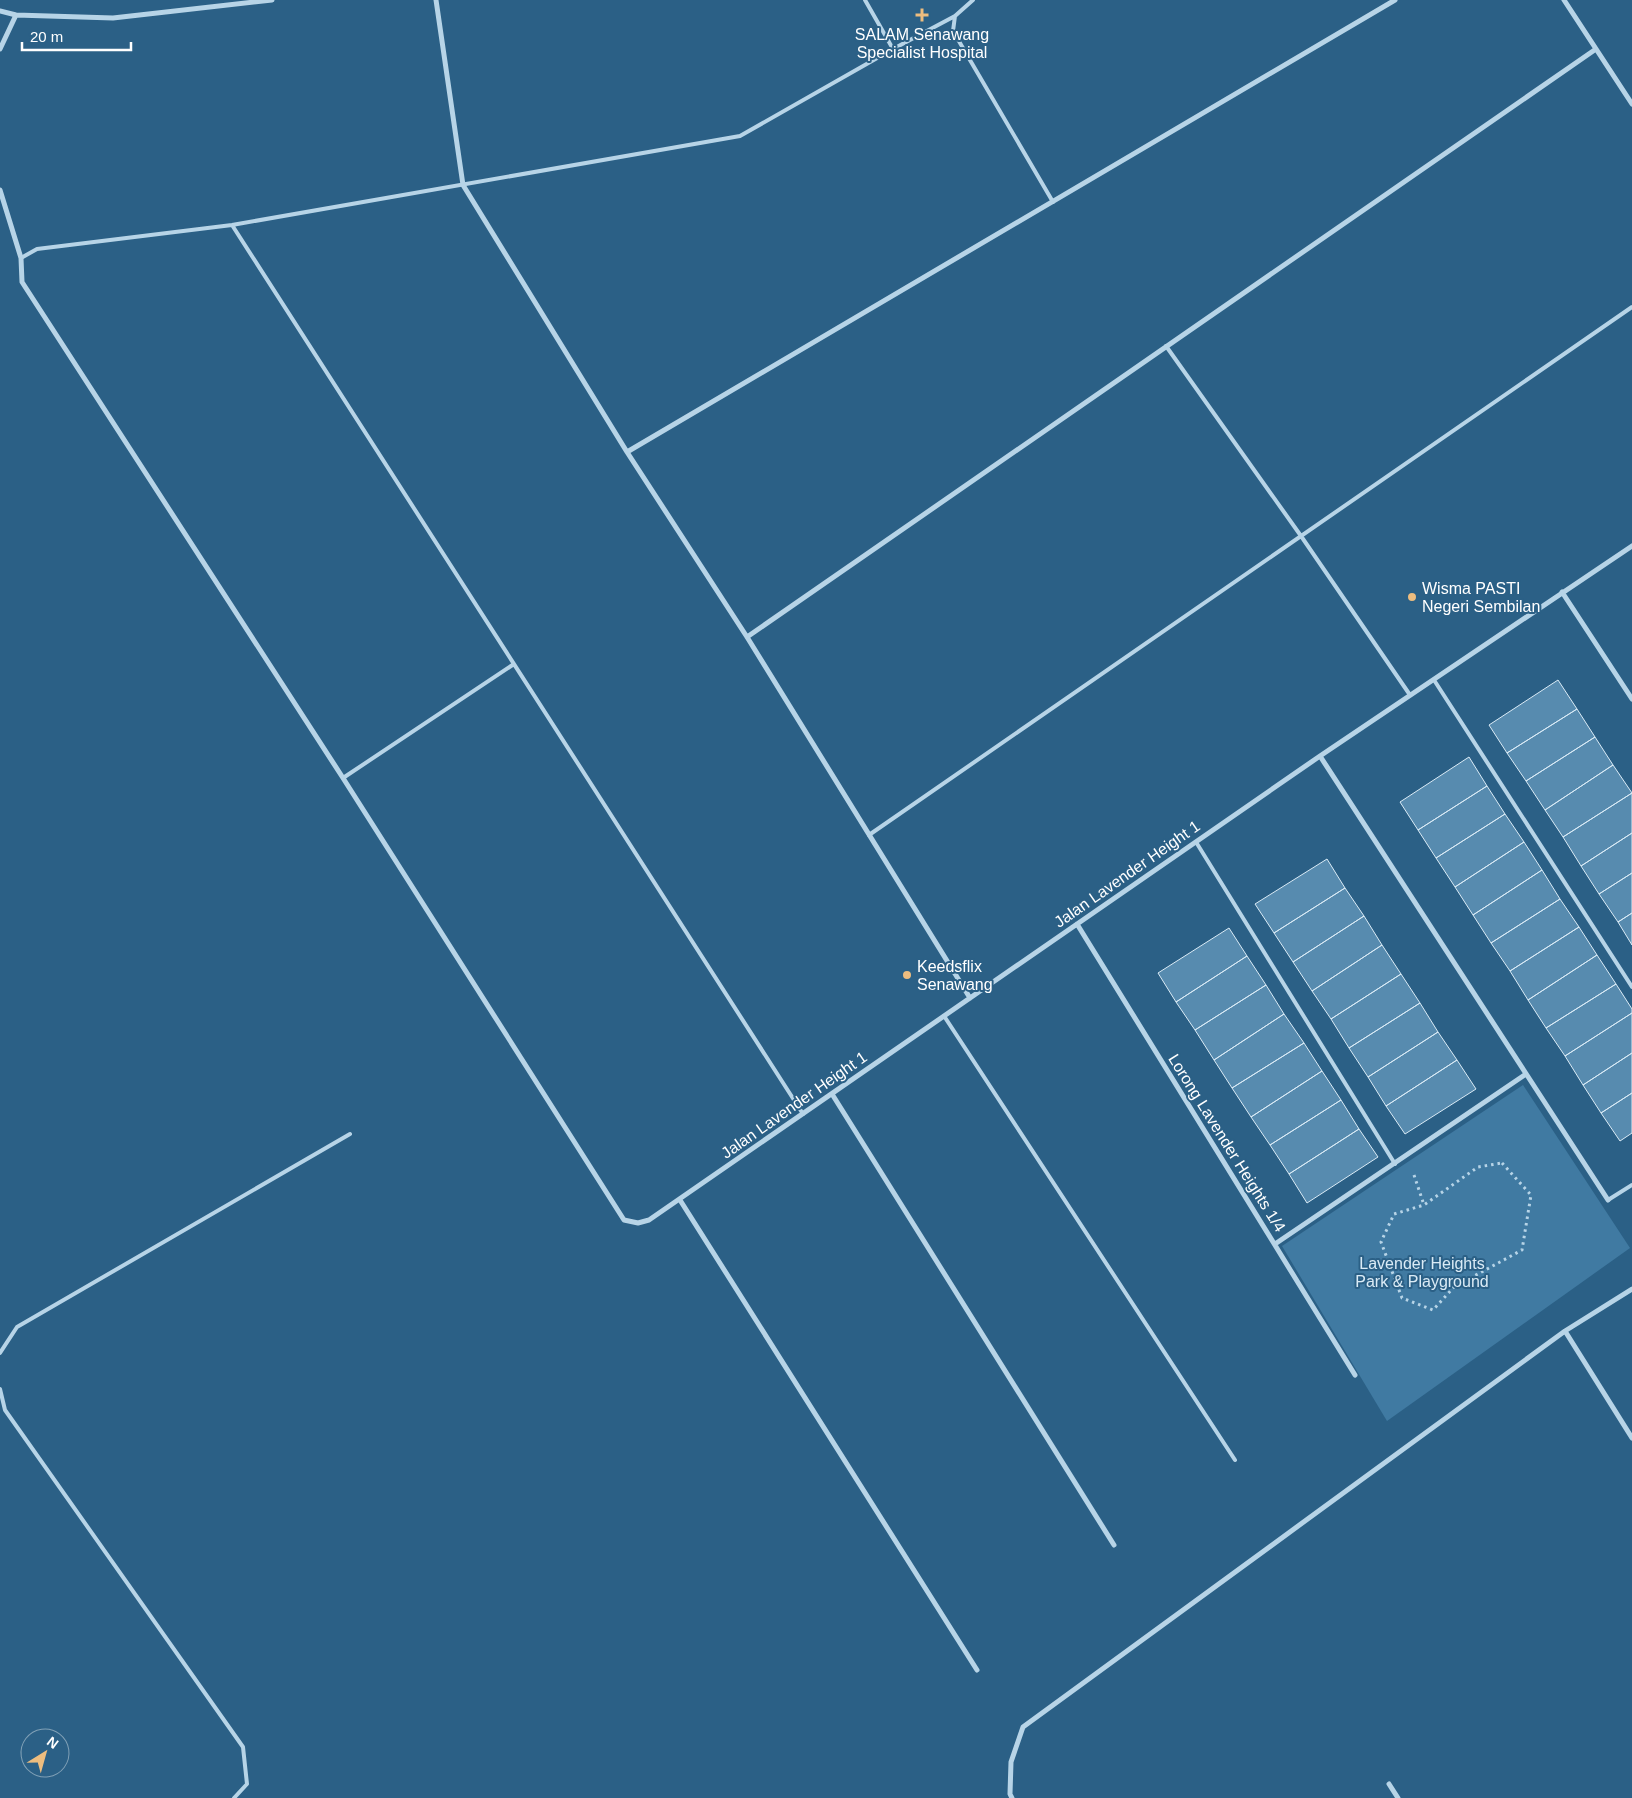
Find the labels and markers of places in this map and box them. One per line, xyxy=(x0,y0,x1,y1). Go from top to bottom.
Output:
marker: SALAM Senawang Specialist Hospital xyxy=(915,8,929,22)
place label: SALAM Senawang Specialist Hospital xyxy=(855,26,989,61)
place label: Wisma PASTI Negeri Sembilan xyxy=(1422,580,1540,615)
marker: Wisma PASTI Negeri Sembilan xyxy=(1406,591,1418,603)
place label: Keedsflix Senawang xyxy=(917,958,993,993)
marker: Keedsflix Senawang xyxy=(901,969,913,981)

